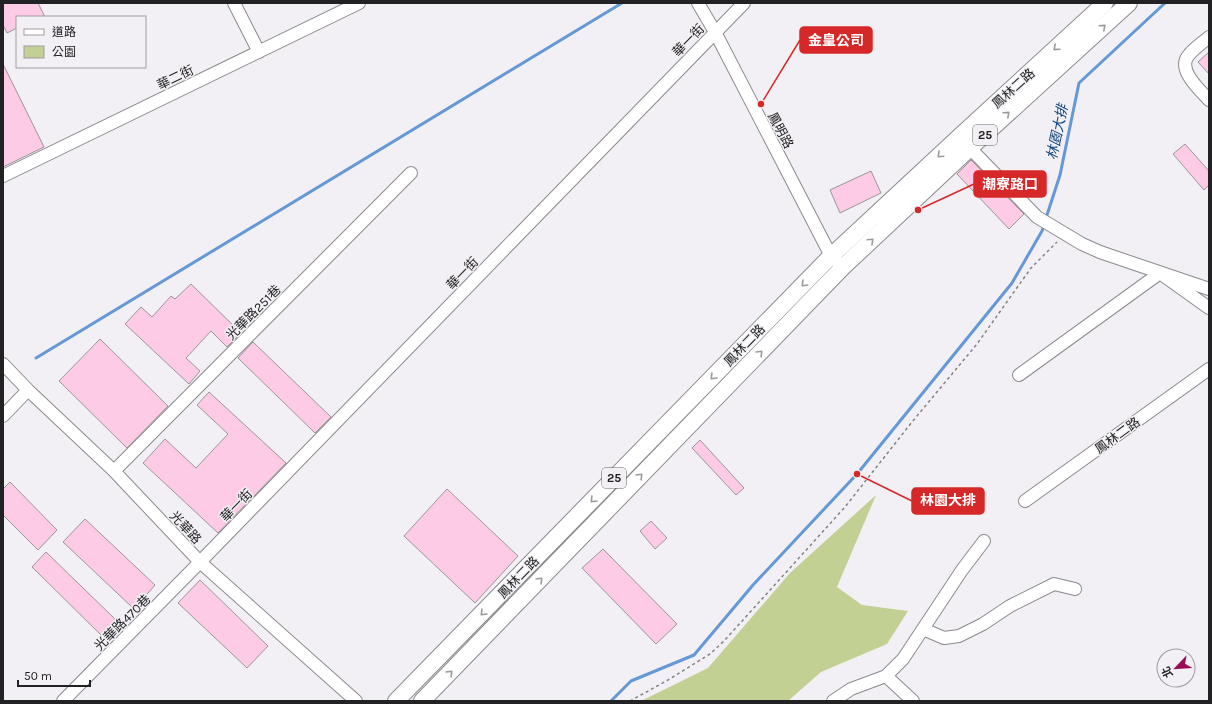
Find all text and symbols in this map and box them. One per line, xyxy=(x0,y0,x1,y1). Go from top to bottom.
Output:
legend xyxy=(16,16,146,68)
street label: 華一街 xyxy=(669,21,707,60)
one-way arrow xyxy=(1099,24,1106,31)
text: 道路 xyxy=(52,25,76,39)
callout: 金皇公司 xyxy=(800,27,872,53)
text: 金皇公司 xyxy=(808,32,864,49)
one-way arrow xyxy=(1053,44,1061,51)
text: 公園 xyxy=(52,45,76,59)
street label: 華二街 xyxy=(154,62,196,93)
street label: 鳳林二路 xyxy=(989,65,1038,111)
water label: 林園大排 xyxy=(1043,101,1072,161)
street label: 鳳明路 xyxy=(765,109,796,151)
one-way arrow xyxy=(1003,112,1010,119)
road number: 25 xyxy=(973,125,997,145)
one-way arrow xyxy=(937,150,944,157)
callout: 潮寮路口 xyxy=(974,171,1046,197)
text: 潮寮路口 xyxy=(982,176,1038,193)
one-way arrow xyxy=(866,238,874,246)
street label: 華一街 xyxy=(443,254,481,293)
one-way arrow xyxy=(801,279,809,287)
street label: 光華路251巷 xyxy=(223,282,284,343)
street label: 鳳林二路 xyxy=(721,321,768,369)
one-way arrow xyxy=(755,350,763,358)
one-way arrow xyxy=(710,372,718,380)
street label: 鳳林二路 xyxy=(1092,414,1143,457)
road number: 25 xyxy=(602,468,626,488)
one-way arrow xyxy=(635,473,643,481)
street label: 華一街 xyxy=(217,486,255,525)
callout: 林園大排 xyxy=(912,488,984,514)
text: 林園大排 xyxy=(920,492,976,509)
one-way arrow xyxy=(590,495,598,503)
street label: 光華路 xyxy=(167,508,204,547)
street label: 鳳林二路 xyxy=(495,553,542,601)
one-way arrow xyxy=(535,577,543,585)
street label: 光華路470巷 xyxy=(91,591,153,653)
one-way arrow xyxy=(480,608,487,616)
north arrow xyxy=(1156,648,1196,688)
scale bar xyxy=(18,662,90,688)
text: 北 xyxy=(1159,664,1176,680)
text: 50 m xyxy=(24,669,52,683)
one-way arrow xyxy=(445,670,452,678)

